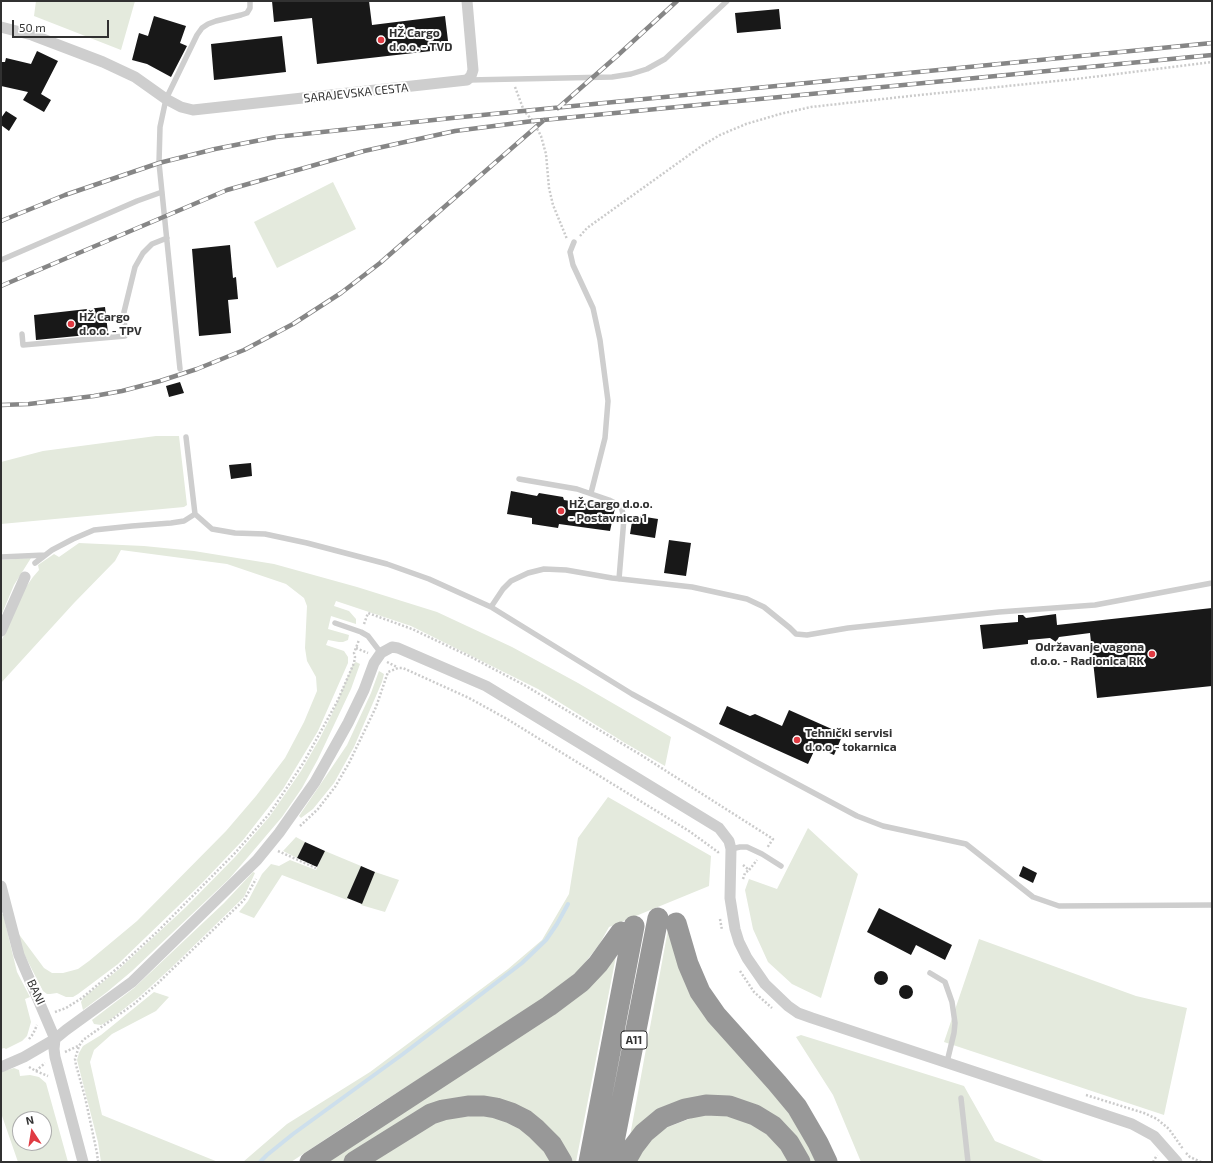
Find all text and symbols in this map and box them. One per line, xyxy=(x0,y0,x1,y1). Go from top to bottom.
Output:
scale bar xyxy=(14,12,111,38)
text: 50 m xyxy=(19,20,46,34)
place label: HŽ Cargo d.o.o. - TVD xyxy=(389,26,452,54)
marker: HŽ Cargo d.o.o. - TVD xyxy=(376,35,386,45)
street label: SARAJEVSKA CESTA xyxy=(303,80,409,106)
place label: HŽ Cargo d.o.o. - TPV xyxy=(79,310,142,338)
marker: HŽ Cargo d.o.o. - TPV xyxy=(66,319,76,329)
place label: HŽ Cargo d.o.o. - Postavnica 1 xyxy=(569,497,653,525)
marker: HŽ Cargo d.o.o. - Postavnica 1 xyxy=(556,506,566,516)
place label: Održavanje vagona d.o.o. - Radionica RK xyxy=(1030,640,1144,668)
marker: Održavanje vagona d.o.o. - Radionica RK xyxy=(1147,649,1157,659)
place label: Tehnički servisi d.o.o - tokarnica xyxy=(805,726,896,754)
marker: Tehnički servisi d.o.o - tokarnica xyxy=(792,735,802,745)
street label: BANI xyxy=(24,977,48,1007)
road number: A11 xyxy=(621,1031,647,1049)
north arrow xyxy=(12,1111,52,1151)
text: N xyxy=(24,1113,35,1127)

